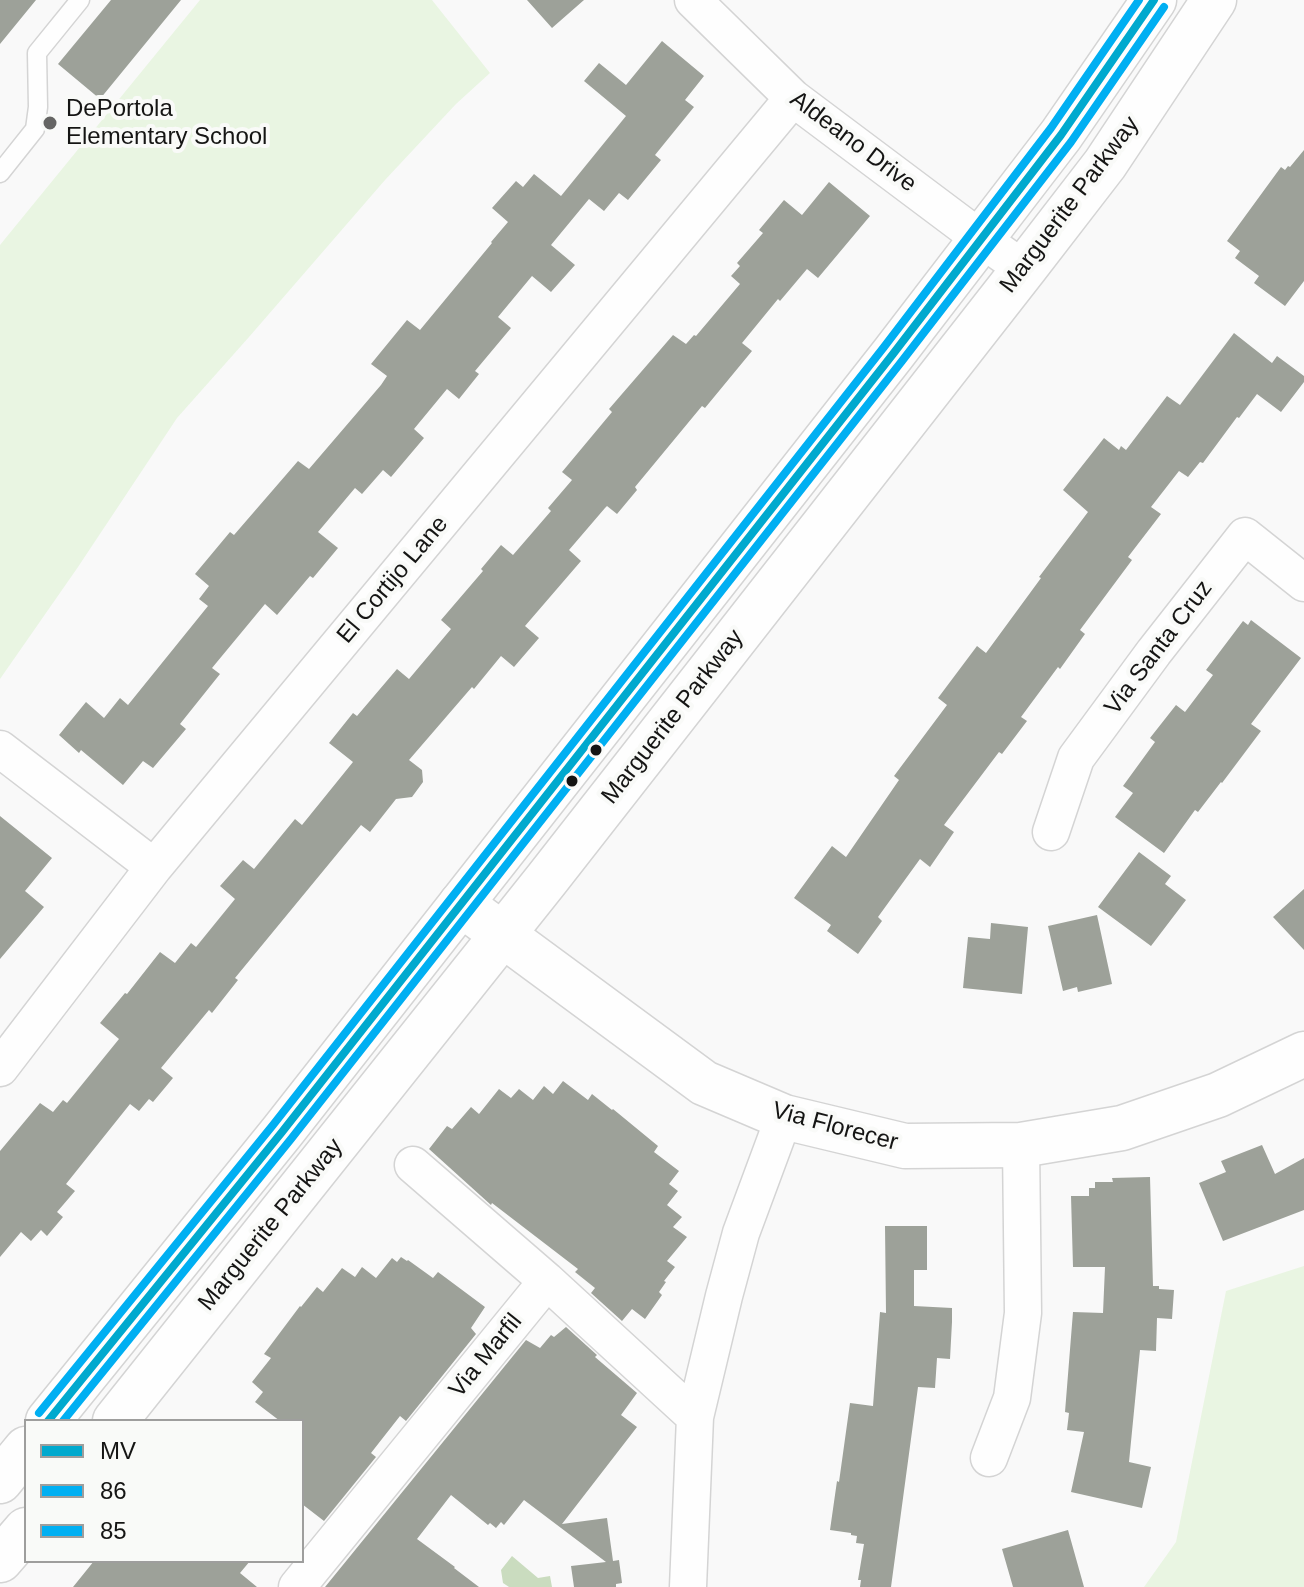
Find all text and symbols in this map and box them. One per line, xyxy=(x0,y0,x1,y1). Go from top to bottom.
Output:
street label: Aldeano Drive xyxy=(784,85,922,199)
place label: DePortola Elementary School xyxy=(66,95,267,151)
street label: Marguerite Parkway xyxy=(994,111,1146,299)
marker: DePortola Elementary School xyxy=(41,114,59,132)
street label: El Cortijo Lane xyxy=(331,510,455,650)
street label: Via Santa Cruz xyxy=(1099,575,1219,721)
street label: Marguerite Parkway xyxy=(596,624,750,810)
unlabelled marker xyxy=(588,742,604,758)
unlabelled marker xyxy=(564,773,580,789)
street label: Via Florecer xyxy=(769,1096,901,1158)
street label: Marguerite Parkway xyxy=(193,1133,349,1317)
street label: Via Marfil xyxy=(443,1308,529,1404)
legend xyxy=(24,1419,304,1563)
text: MV xyxy=(100,1437,136,1464)
text: 86 xyxy=(100,1477,127,1504)
text: 85 xyxy=(100,1517,127,1544)

